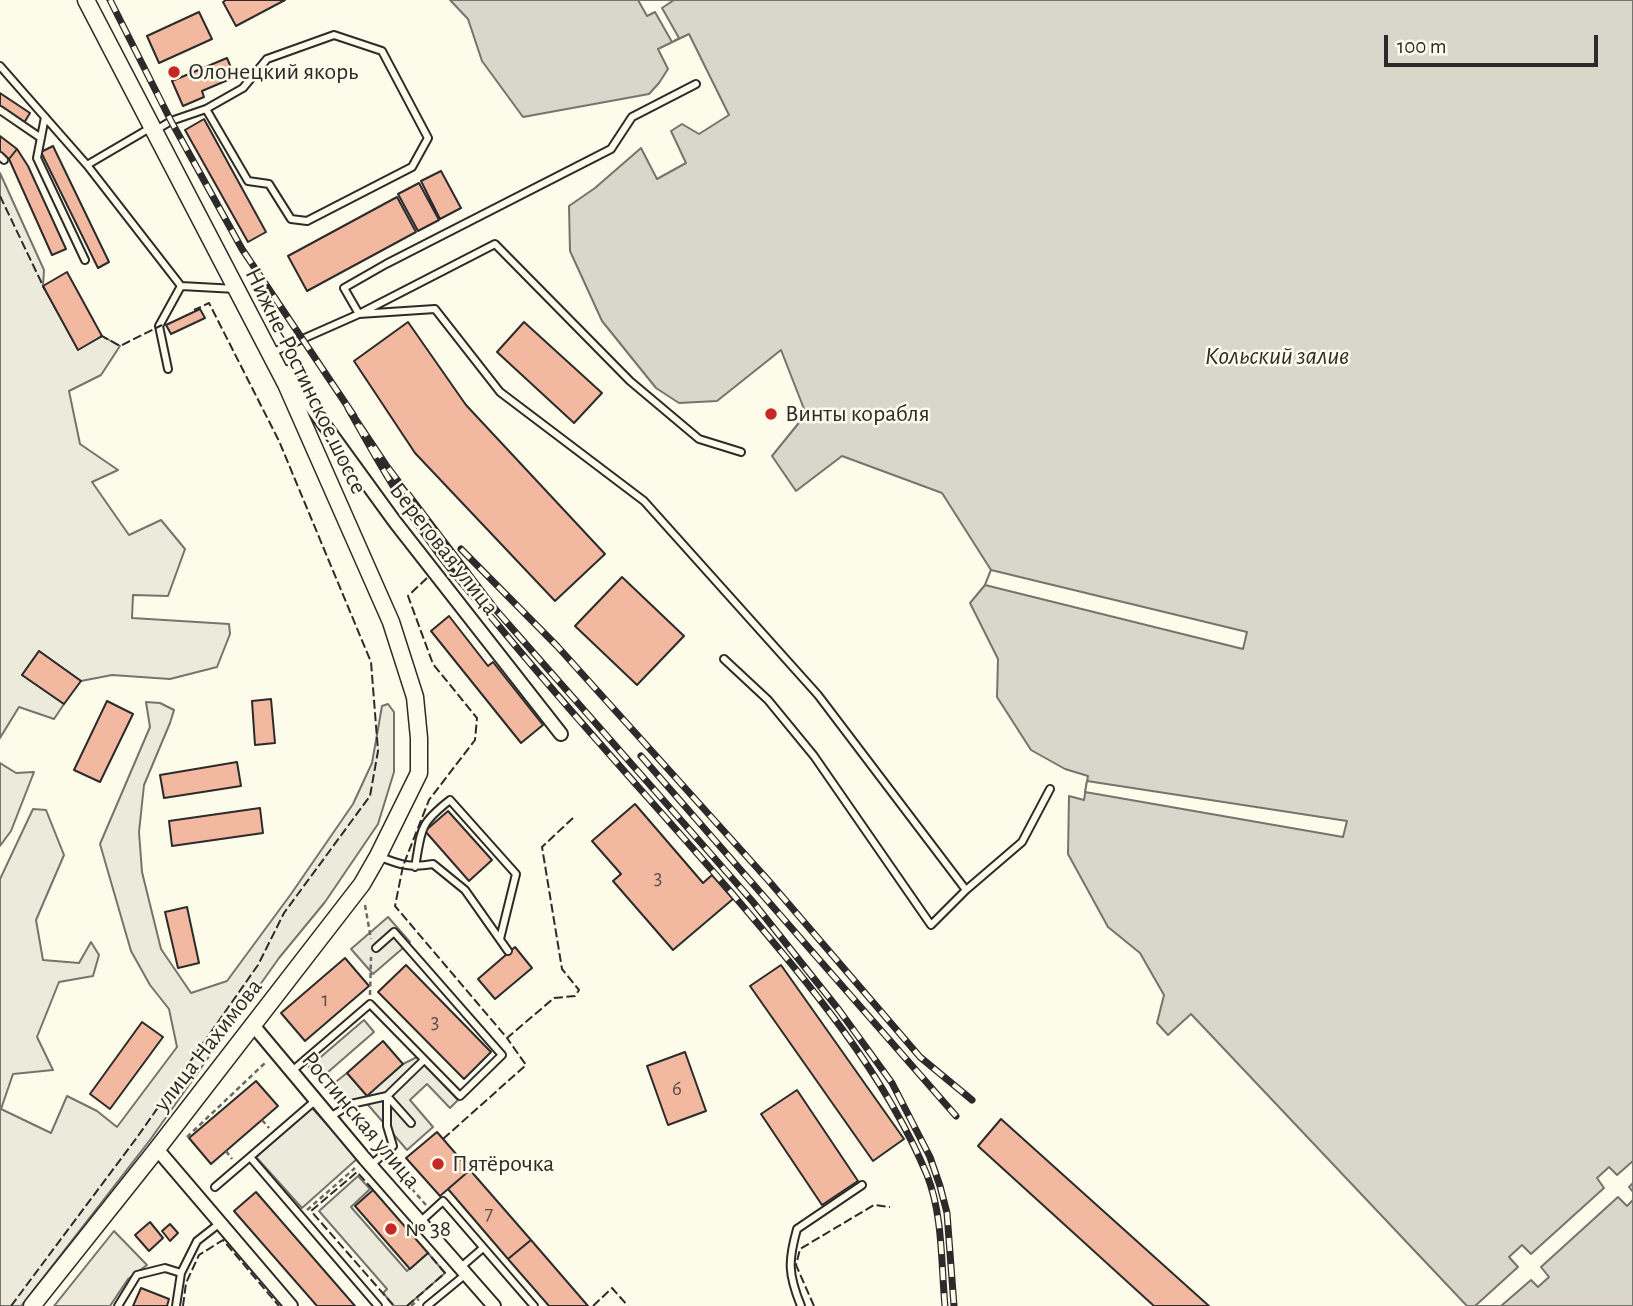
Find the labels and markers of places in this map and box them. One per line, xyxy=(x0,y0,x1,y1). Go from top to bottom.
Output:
place label: Олонецкий якорь xyxy=(188,58,358,86)
marker: Олонецкий якорь xyxy=(166,64,182,80)
place label: Винты корабля xyxy=(785,400,930,428)
marker: Винты корабля xyxy=(763,406,779,422)
place label: Пятёрочка xyxy=(452,1150,554,1178)
marker: Пятёрочка xyxy=(430,1156,446,1172)
place label: № 38 xyxy=(405,1215,451,1243)
marker: № 38 xyxy=(383,1221,399,1237)

